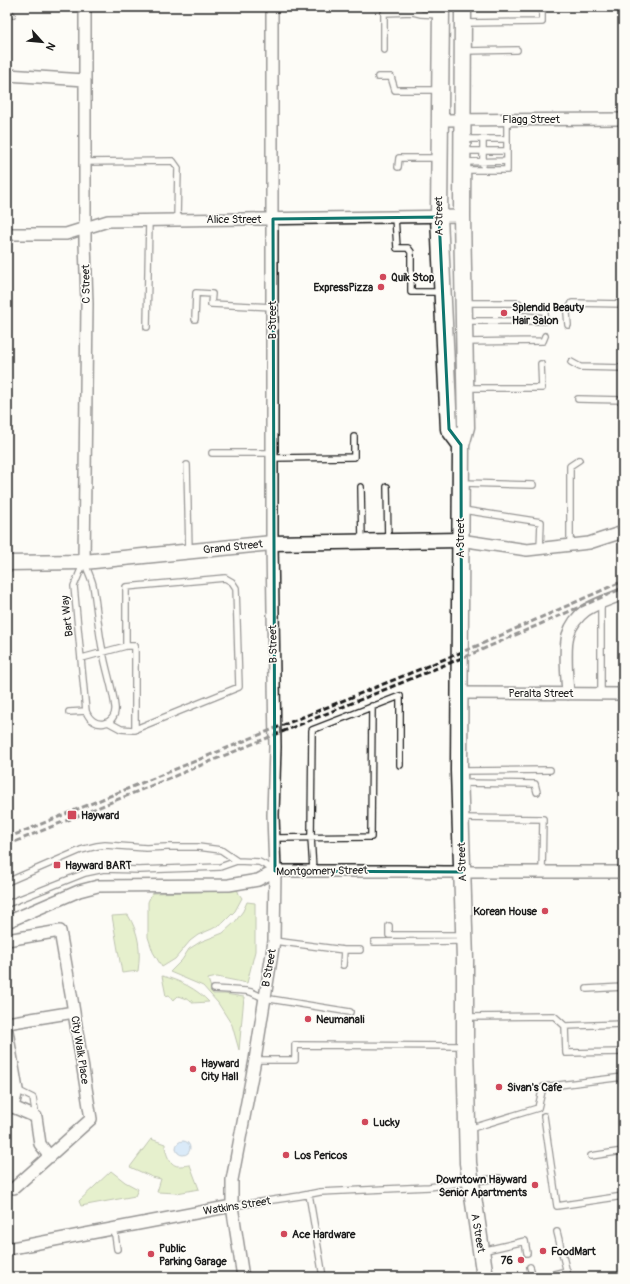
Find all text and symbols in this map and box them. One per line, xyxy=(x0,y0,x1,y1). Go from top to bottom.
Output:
north arrow xyxy=(22,22,62,62)
text: N xyxy=(43,40,58,53)
street label: Flagg Street xyxy=(502,113,560,126)
street label: A Street xyxy=(432,196,446,236)
street label: Alice Street xyxy=(207,213,262,226)
street label: C Street xyxy=(79,264,93,304)
place label: Quik Stop xyxy=(391,271,434,284)
marker: Quik Stop xyxy=(378,272,388,282)
place label: ExpressPizza xyxy=(314,281,373,294)
marker: ExpressPizza xyxy=(376,282,386,292)
street label: B Street xyxy=(266,300,279,339)
place label: Splendid Beauty Hair Salon xyxy=(512,301,584,327)
marker: Splendid Beauty Hair Salon xyxy=(499,308,509,318)
street label: A Street xyxy=(454,518,467,558)
street label: Grand Street xyxy=(203,537,264,557)
street label: Bart Way xyxy=(58,594,76,637)
street label: B Street xyxy=(266,624,280,663)
street label: Peralta Street xyxy=(509,687,574,700)
marker: Hayward xyxy=(66,809,78,821)
place label: Hayward xyxy=(81,809,119,822)
street label: A Street xyxy=(455,842,469,882)
place label: Hayward BART xyxy=(65,859,133,872)
marker: Hayward BART xyxy=(52,860,62,870)
street label: Montgomery Street xyxy=(276,864,368,878)
place label: Korean House xyxy=(473,905,538,918)
marker: Korean House xyxy=(540,906,550,916)
street label: B Street xyxy=(259,947,279,988)
place label: Neumanali xyxy=(316,1013,365,1026)
marker: Neumanali xyxy=(303,1014,313,1024)
street label: City Walk Place xyxy=(68,1015,92,1086)
place label: Hayward City Hall xyxy=(201,1057,239,1083)
marker: Hayward City Hall xyxy=(188,1064,198,1074)
place label: Sivan's Cafe xyxy=(507,1081,563,1094)
marker: Sivan's Cafe xyxy=(494,1082,504,1092)
place label: Lucky xyxy=(373,1116,400,1129)
marker: Lucky xyxy=(360,1117,370,1127)
place label: Los Pericos xyxy=(294,1149,347,1162)
marker: Los Pericos xyxy=(281,1150,291,1160)
place label: Downtown Hayward Senior Apartments xyxy=(436,1173,527,1199)
marker: Downtown Hayward Senior Apartments xyxy=(530,1180,540,1190)
street label: Watkins Street xyxy=(202,1194,272,1218)
street label: A Street xyxy=(468,1212,488,1254)
place label: Ace Hardware xyxy=(292,1228,356,1241)
marker: Ace Hardware xyxy=(279,1229,289,1239)
place label: Public Parking Garage xyxy=(159,1242,227,1268)
place label: FoodMart xyxy=(551,1245,596,1258)
marker: FoodMart xyxy=(538,1246,548,1256)
marker: Public Parking Garage xyxy=(146,1249,156,1259)
place label: 76 xyxy=(501,1254,514,1267)
marker: 76 xyxy=(516,1255,526,1265)

